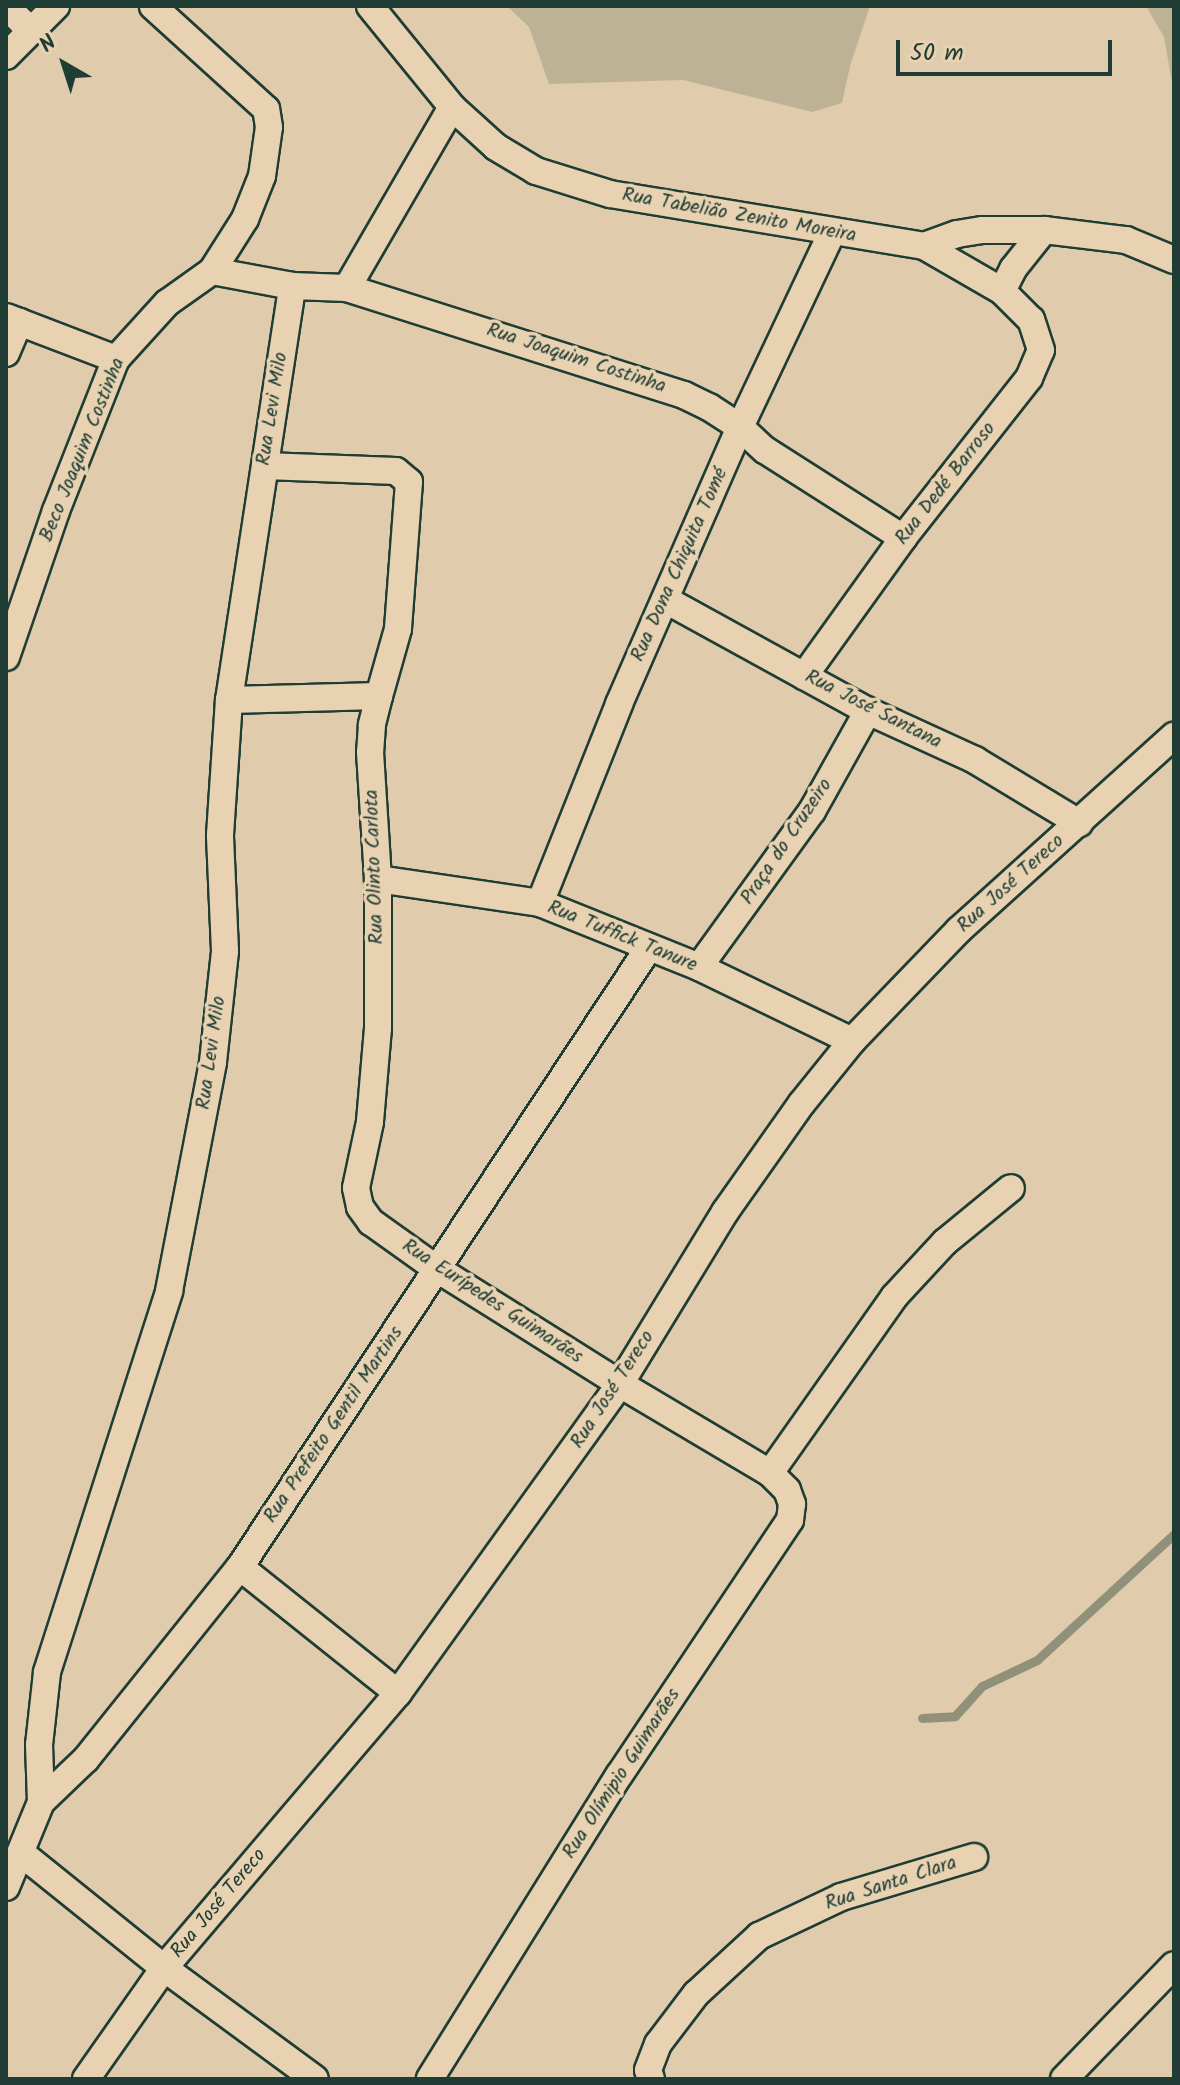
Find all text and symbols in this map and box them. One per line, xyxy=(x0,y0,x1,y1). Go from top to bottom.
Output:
north arrow xyxy=(24,24,104,104)
scale bar xyxy=(900,24,1116,74)
text: N xyxy=(32,27,65,63)
text: 50 m xyxy=(910,34,964,73)
street label: Rua Tabelião Zenito Moreira xyxy=(620,184,858,248)
street label: Rua Joaquim Costinha xyxy=(483,319,669,399)
street label: Rua Levi Milo xyxy=(252,351,294,467)
street label: Beco Joaquim Costinha xyxy=(35,355,131,545)
street label: Rua Dedé Barroso xyxy=(891,418,1001,550)
street label: Rua Dona Chiquita Tomé xyxy=(626,464,734,666)
street label: Rua José Santana xyxy=(801,665,945,755)
street label: Praça do Cruzeiro xyxy=(736,774,838,910)
street label: Rua Olinto Carlota xyxy=(360,789,390,945)
street label: Rua José Tereco xyxy=(953,830,1069,938)
street label: Rua Tuffick Tanure xyxy=(544,896,700,978)
street label: Rua Levi Milo xyxy=(192,995,232,1111)
street label: Rua Eurípedes Guimarães xyxy=(397,1234,587,1370)
street label: Rua Prefeito Gentil Martins xyxy=(259,1322,409,1528)
street label: Rua José Tereco xyxy=(566,1327,660,1453)
street label: Rua Olímipio Guimarães xyxy=(558,1684,686,1864)
street label: Rua José Tereco xyxy=(166,1844,272,1964)
street label: Rua Santa Clara xyxy=(822,1851,960,1917)

